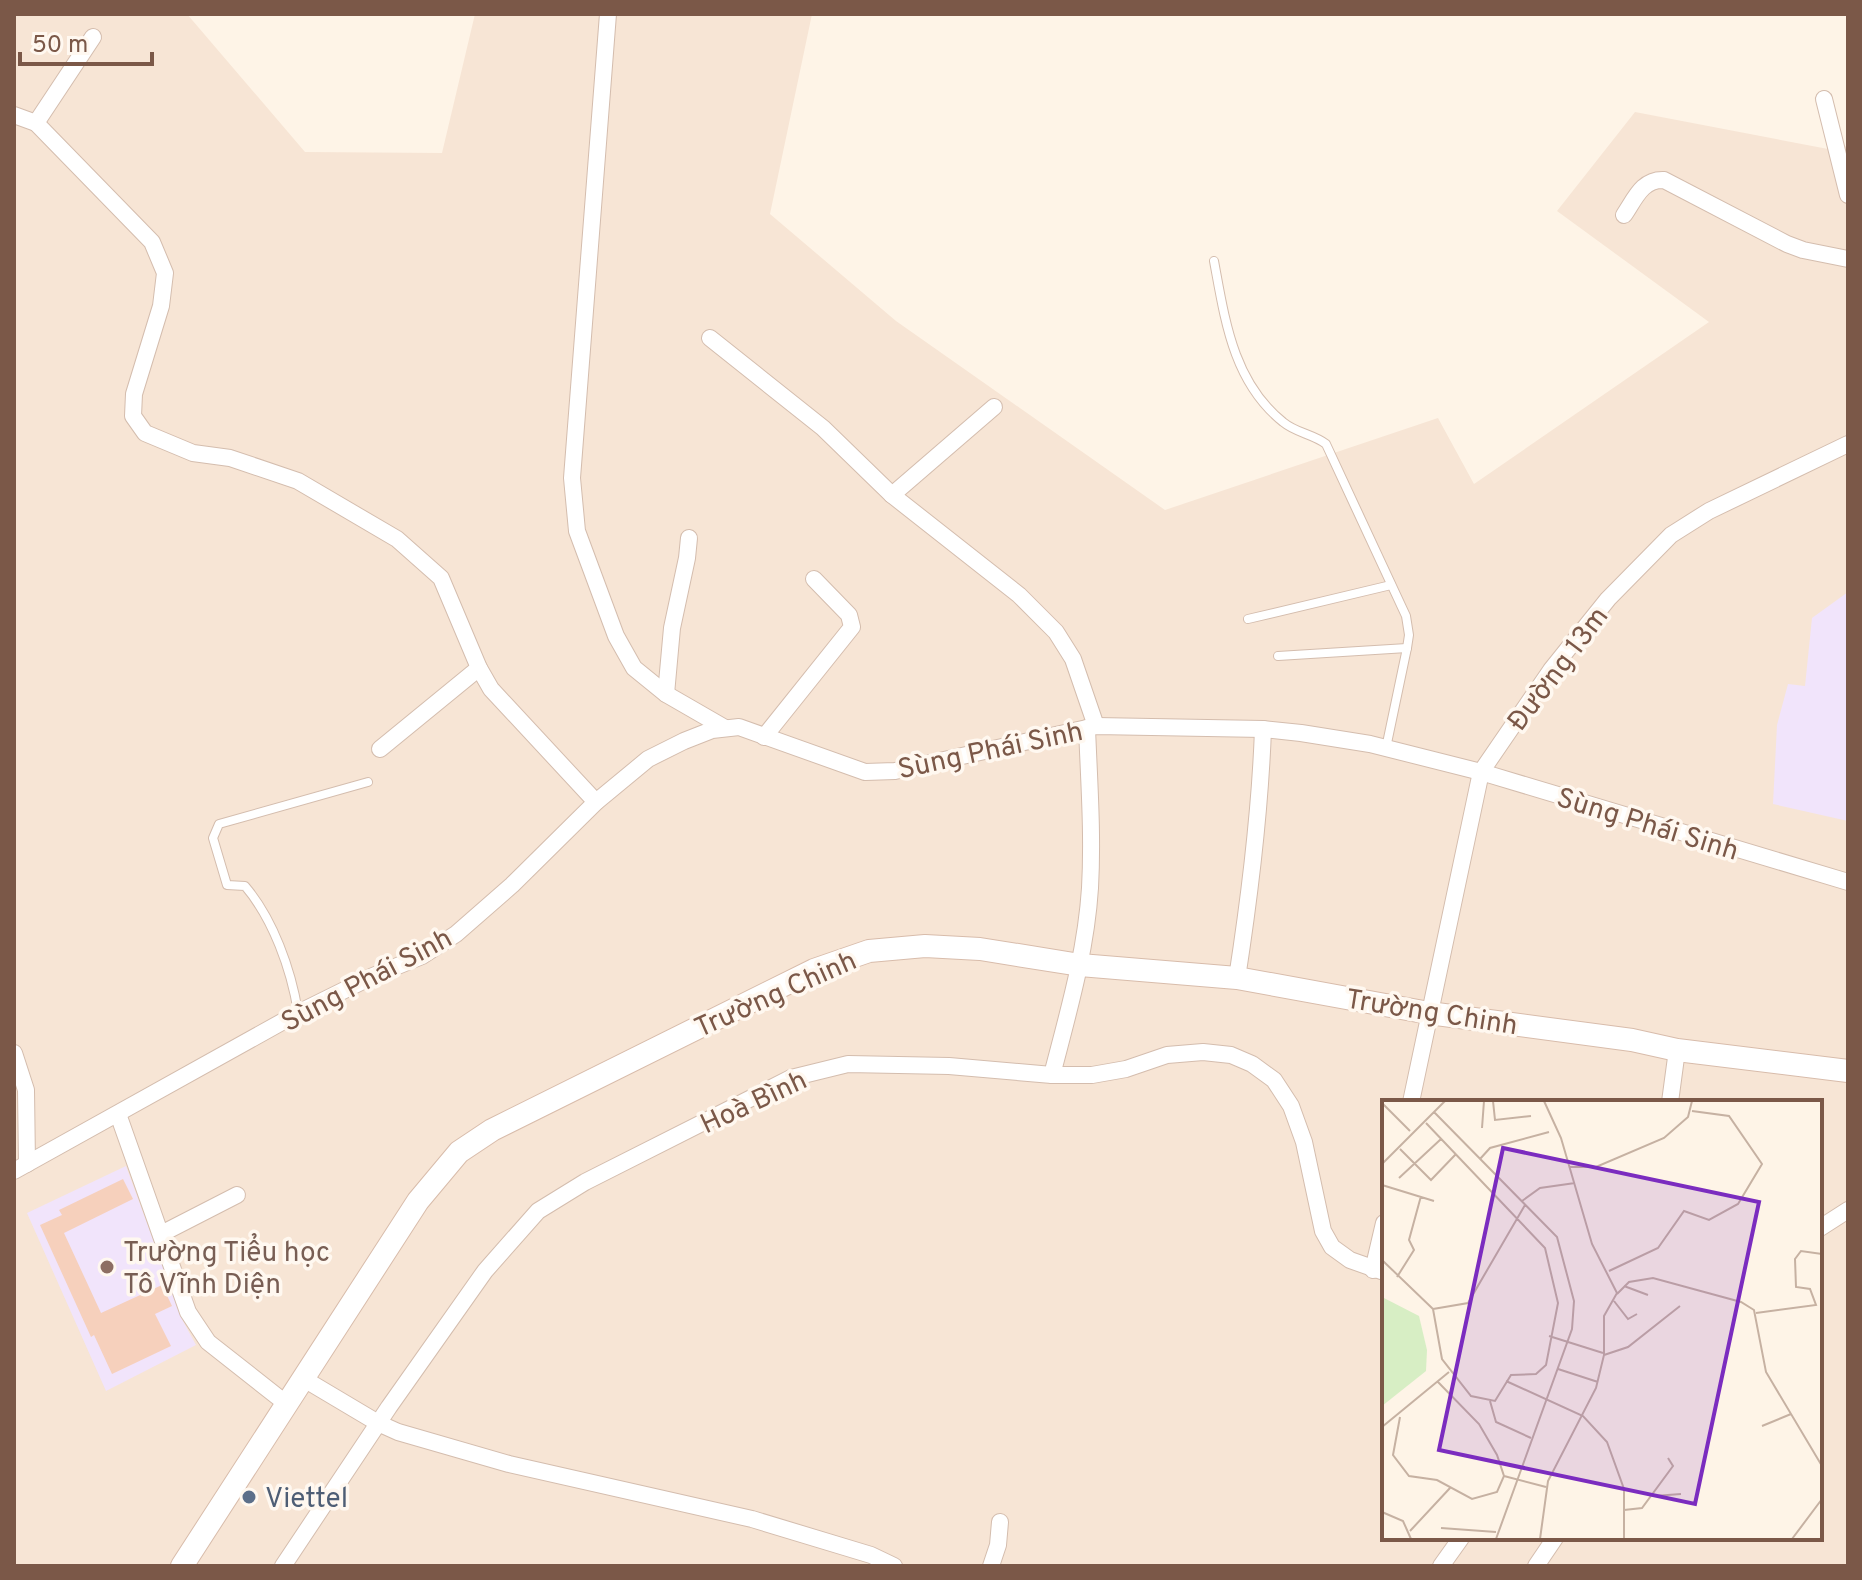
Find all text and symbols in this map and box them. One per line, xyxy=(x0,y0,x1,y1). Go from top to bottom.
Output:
scale bar xyxy=(20,16,152,66)
text: 50 m xyxy=(32,31,88,61)
street label: Đường 13m xyxy=(1501,600,1618,739)
street label: Sùng Phái Sinh xyxy=(895,715,1087,789)
street label: Sùng Phái Sinh xyxy=(1552,781,1743,871)
street label: Sùng Phái Sinh xyxy=(276,922,459,1042)
street label: Trường Chinh xyxy=(690,944,863,1047)
street label: Trường Chinh xyxy=(1343,983,1520,1045)
street label: Hoà Bình xyxy=(695,1063,813,1144)
inset map xyxy=(1382,1100,1822,1540)
place label: Trường Tiểu học Tô Vĩnh Diện xyxy=(123,1233,330,1304)
marker: Trường Tiểu học Tô Vĩnh Diện xyxy=(98,1258,116,1276)
place label: Viettel xyxy=(265,1482,348,1518)
marker: Viettel xyxy=(240,1488,258,1506)

